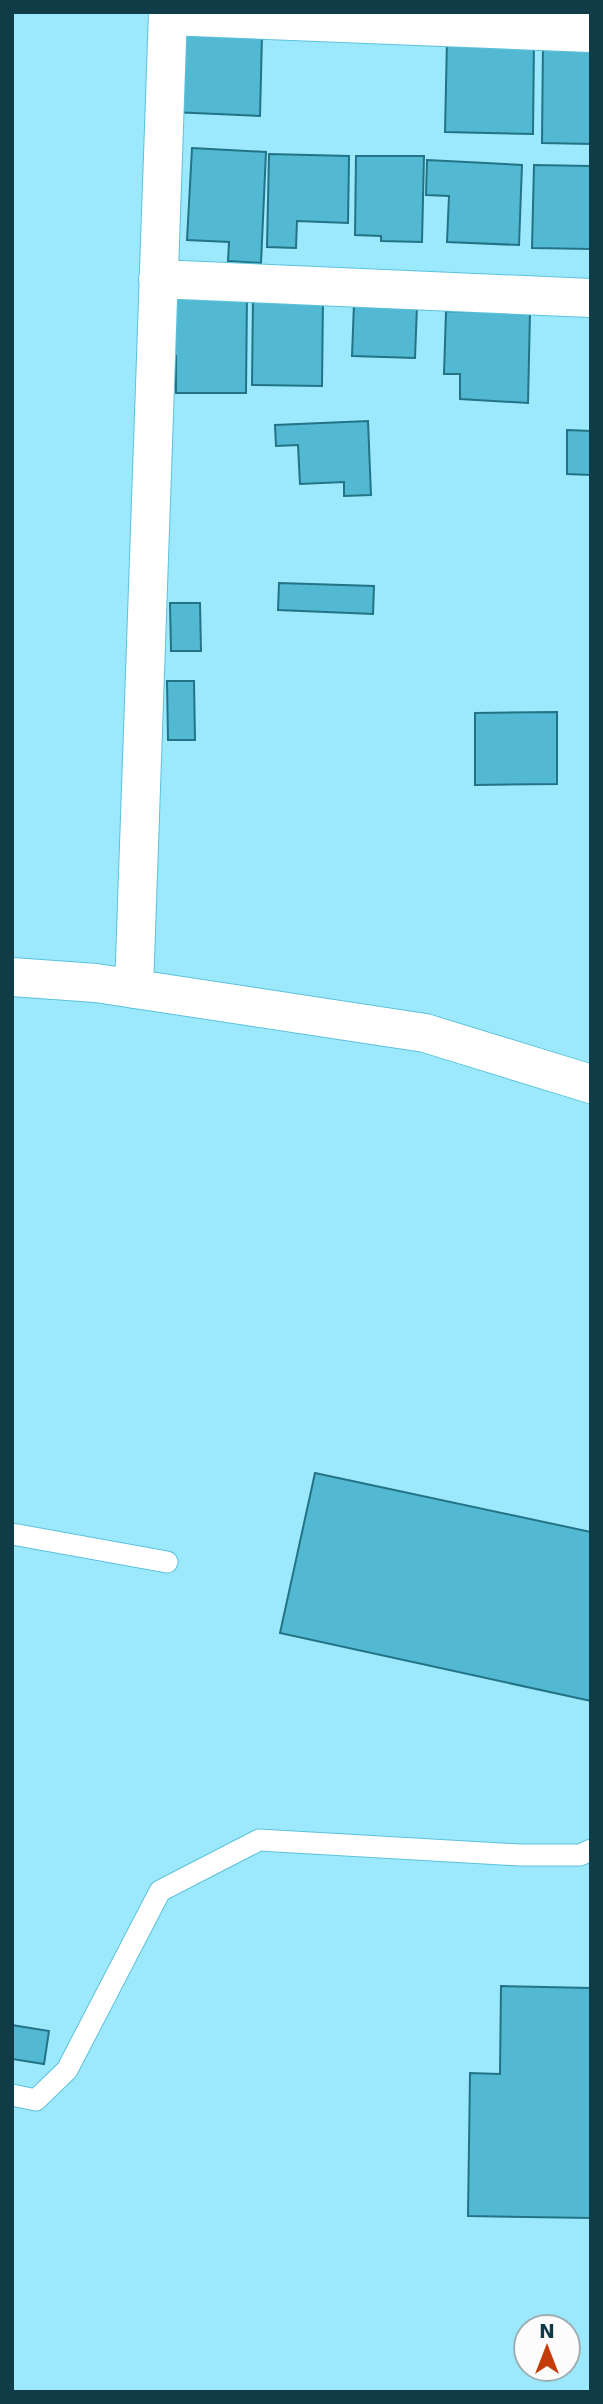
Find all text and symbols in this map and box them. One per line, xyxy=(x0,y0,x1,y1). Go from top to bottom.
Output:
north arrow xyxy=(512,2313,582,2383)
text: N xyxy=(539,2320,555,2342)

